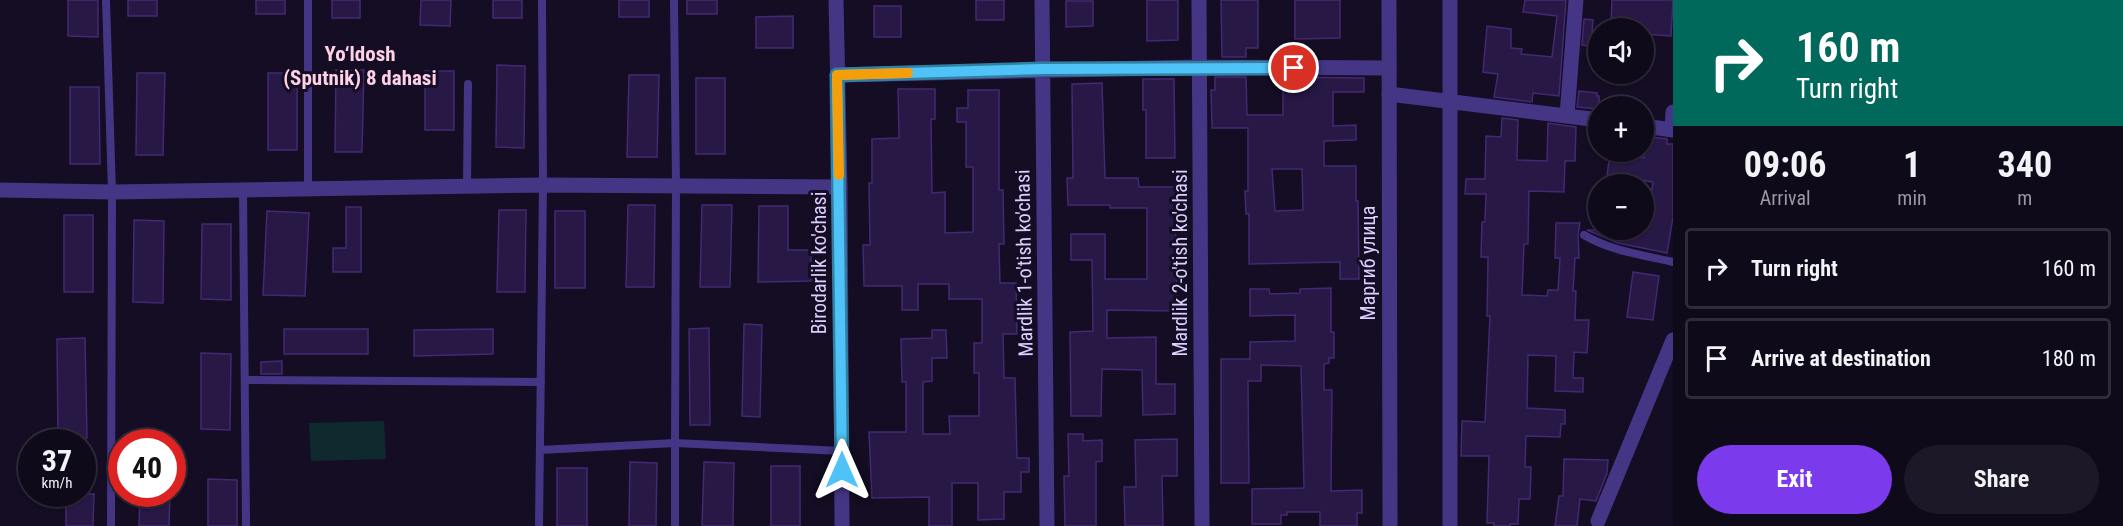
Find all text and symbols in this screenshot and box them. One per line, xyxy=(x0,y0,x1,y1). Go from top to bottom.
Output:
map controls xyxy=(1588,18,1654,240)
button: sound xyxy=(1588,18,1654,84)
text: 160 m xyxy=(1796,23,1901,72)
icon: right xyxy=(1697,24,1775,102)
district label: Yo‘ldosh (Sputnik) 8 dahasi xyxy=(283,42,437,90)
pin xyxy=(1268,42,1319,93)
icon: arrive xyxy=(1277,51,1310,84)
text: Turn right xyxy=(1796,73,1898,105)
button: + xyxy=(1588,96,1654,162)
text: 09:06 xyxy=(1744,144,1826,186)
text: 1 xyxy=(1903,144,1921,186)
text: 340 xyxy=(1998,144,2052,186)
street label: Mardlik 1-o'tish ko'chasi xyxy=(1010,169,1038,357)
street label: Mardlik 2-o'tish ko'chasi xyxy=(1168,169,1192,357)
button: − xyxy=(1588,174,1654,240)
text: Arrival xyxy=(1760,186,1811,210)
text: min xyxy=(1897,186,1927,210)
text: m xyxy=(2017,186,2032,210)
street label: Birodarlik ko'chasi xyxy=(807,192,831,334)
street label: Маргиб улица xyxy=(1356,206,1380,320)
icon: right xyxy=(1700,252,1733,285)
text: Turn right xyxy=(1751,256,1838,281)
text: 160 m xyxy=(2042,256,2096,281)
icon: arrive xyxy=(1700,342,1733,375)
text: Arrive at destination xyxy=(1751,346,1931,371)
text: 180 m xyxy=(2042,346,2096,371)
speed limit sign: 40 xyxy=(108,429,186,507)
position arrow xyxy=(810,438,874,502)
text: 37 xyxy=(42,443,72,478)
button: Exit xyxy=(1697,445,1892,514)
button: Share xyxy=(1904,445,2099,514)
text: km/h xyxy=(42,474,72,492)

